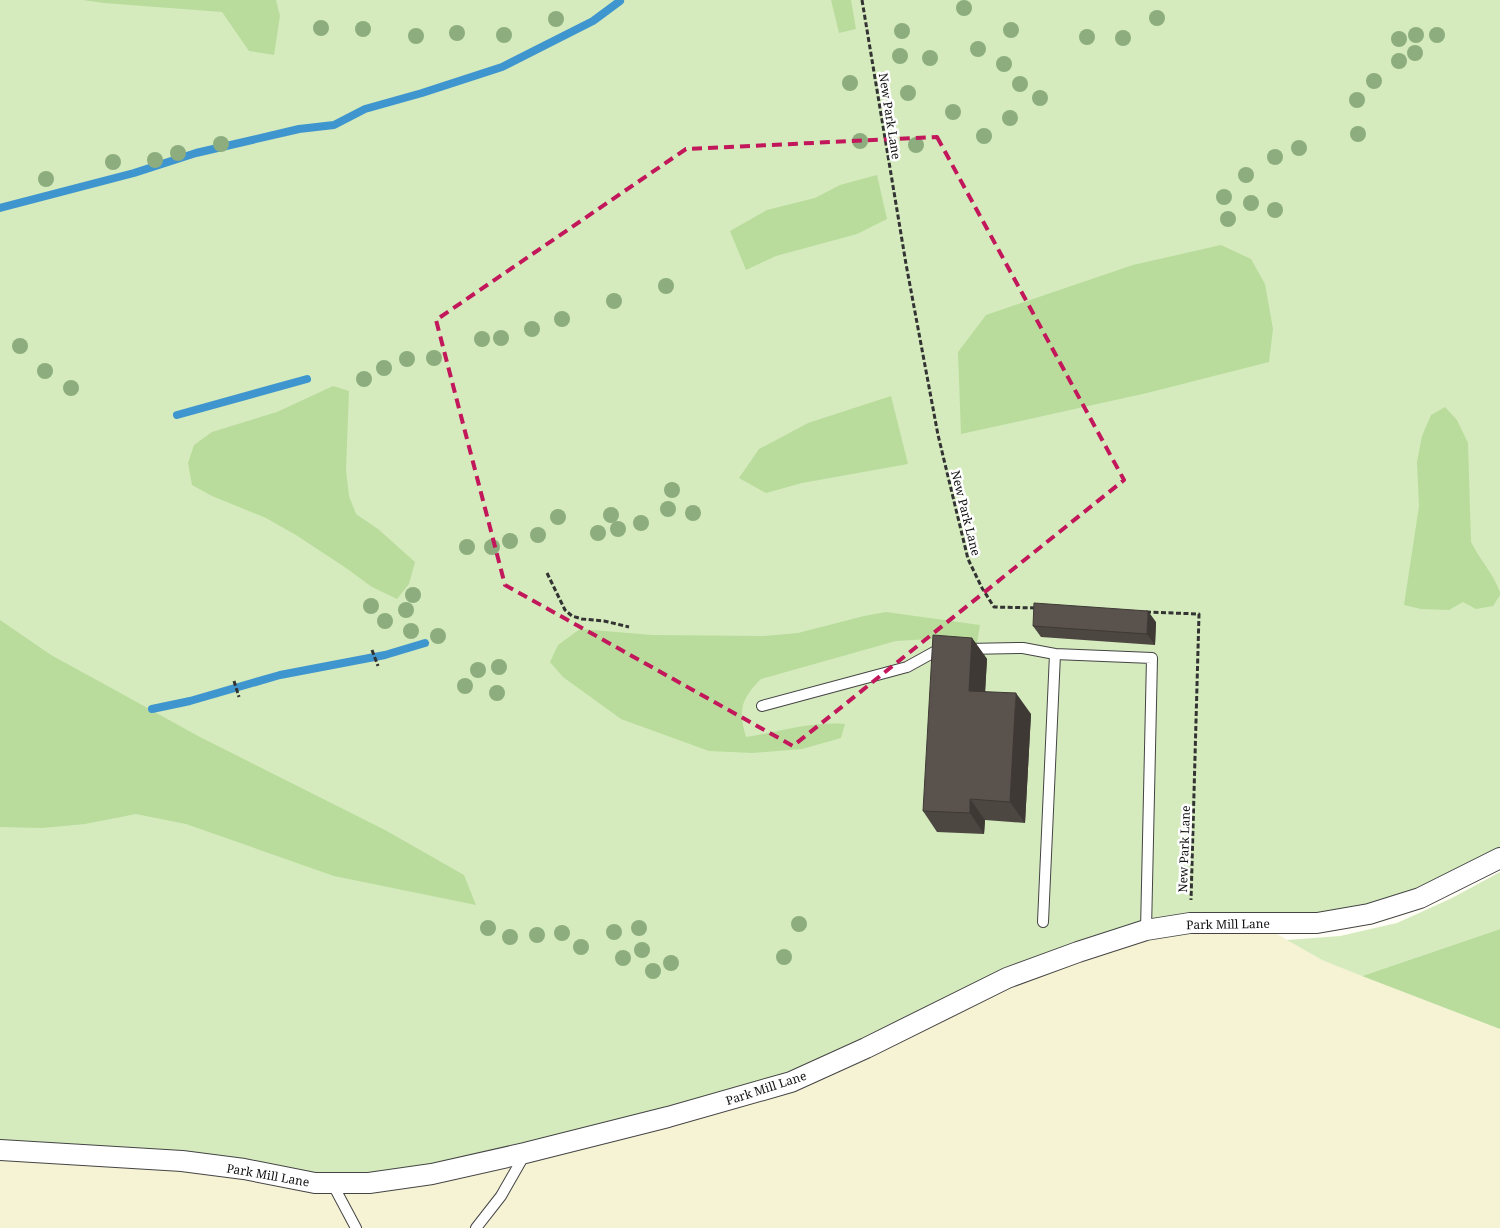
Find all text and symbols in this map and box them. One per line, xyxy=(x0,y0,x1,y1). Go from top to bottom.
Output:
street label: New Park Lane xyxy=(875,72,905,160)
street label: New Park Lane xyxy=(947,469,985,557)
street label: New Park Lane xyxy=(1174,805,1194,893)
street label: Park Mill Lane xyxy=(1186,915,1270,933)
street label: Park Mill Lane xyxy=(723,1067,809,1109)
street label: Park Mill Lane xyxy=(225,1159,311,1191)

